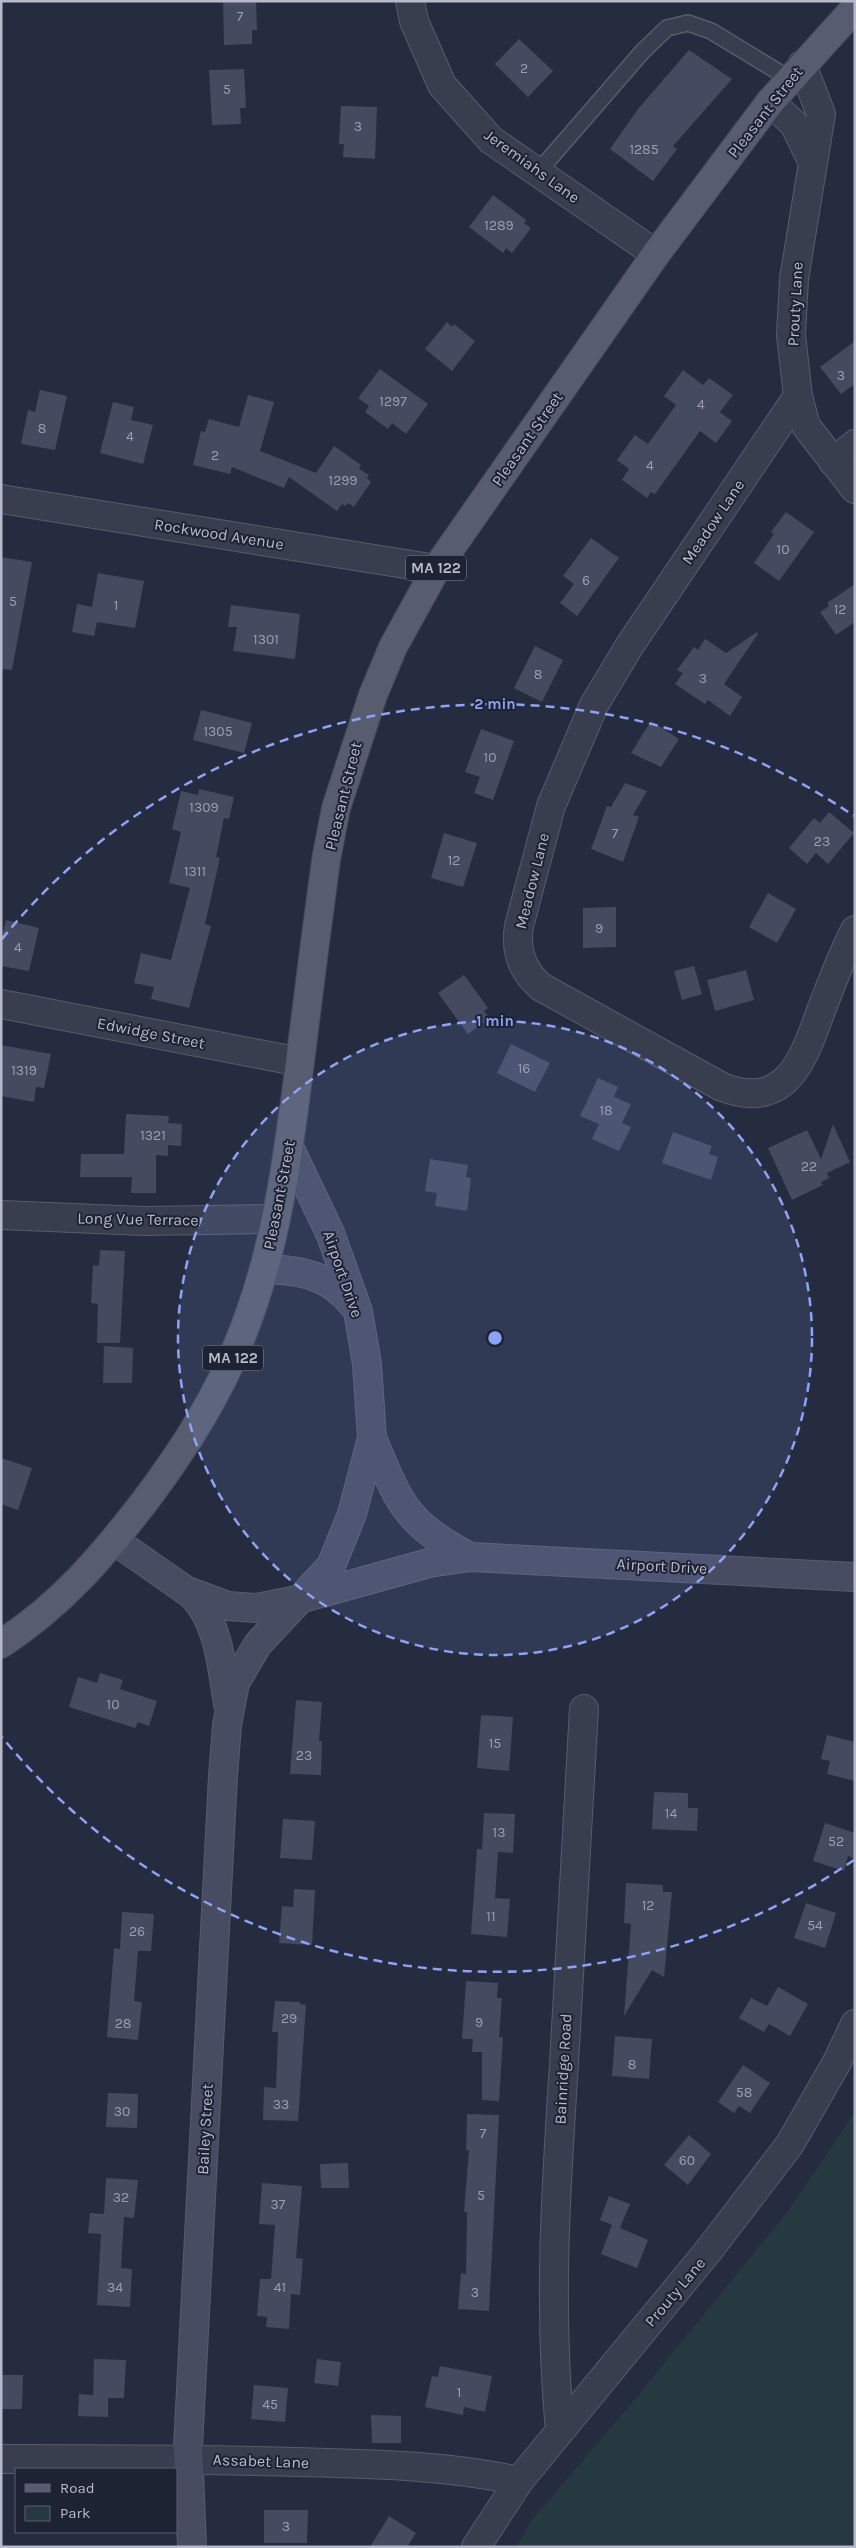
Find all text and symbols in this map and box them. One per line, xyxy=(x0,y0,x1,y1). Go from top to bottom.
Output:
house number: 7 xyxy=(237,8,244,25)
house number: 2 xyxy=(520,60,528,77)
street label: Pleasant Street xyxy=(723,62,807,162)
house number: 5 xyxy=(223,81,231,98)
house number: 3 xyxy=(354,118,362,135)
street label: Jeremiahs Lane xyxy=(481,125,583,207)
house number: 1285 xyxy=(629,141,659,158)
house number: 1289 xyxy=(484,217,514,234)
street label: Prouty Lane xyxy=(783,261,807,347)
house number: 3 xyxy=(837,367,845,384)
street label: Pleasant Street xyxy=(487,388,567,490)
house number: 1297 xyxy=(379,393,407,410)
house number: 4 xyxy=(697,396,705,413)
house number: 8 xyxy=(38,420,46,437)
house number: 4 xyxy=(126,428,134,445)
house number: 2 xyxy=(211,447,219,464)
house number: 4 xyxy=(646,457,654,474)
house number: 1299 xyxy=(329,472,357,489)
street label: Meadow Lane xyxy=(678,476,748,568)
street label: Rockwood Avenue xyxy=(153,514,285,554)
house number: 10 xyxy=(777,541,789,558)
road number: MA 122 xyxy=(406,556,466,580)
house number: 6 xyxy=(582,572,590,589)
house number: 5 xyxy=(9,593,17,610)
house number: 1 xyxy=(114,597,118,614)
house number: 12 xyxy=(834,601,846,618)
house number: 1301 xyxy=(253,631,279,648)
house number: 8 xyxy=(534,666,542,683)
house number: 3 xyxy=(699,670,707,687)
text: 2 min xyxy=(474,695,516,713)
house number: 1305 xyxy=(203,723,233,740)
street label: Pleasant Street xyxy=(320,740,366,852)
house number: 10 xyxy=(484,749,496,766)
house number: 1309 xyxy=(189,799,219,816)
house number: 7 xyxy=(612,825,619,842)
street label: Meadow Lane xyxy=(511,831,553,931)
house number: 23 xyxy=(814,833,830,850)
house number: 12 xyxy=(448,852,460,869)
house number: 1311 xyxy=(184,863,206,880)
house number: 9 xyxy=(595,920,603,937)
house number: 4 xyxy=(14,939,22,956)
text: 1 min xyxy=(476,1012,514,1030)
street label: Edwidge Street xyxy=(96,1013,206,1053)
house number: 16 xyxy=(518,1060,530,1077)
house number: 1319 xyxy=(11,1062,37,1079)
house number: 18 xyxy=(599,1102,613,1119)
house number: 1321 xyxy=(140,1127,166,1144)
street label: Pleasant Street xyxy=(259,1139,299,1251)
house number: 22 xyxy=(801,1158,817,1175)
street label: Long Vue Terrace xyxy=(77,1208,199,1230)
street label: Airport Drive xyxy=(319,1228,367,1320)
centre of rings xyxy=(486,1329,504,1347)
road number: MA 122 xyxy=(203,1346,263,1370)
street label: Airport Drive xyxy=(616,1554,708,1578)
house number: 10 xyxy=(107,1696,119,1713)
house number: 15 xyxy=(489,1735,501,1752)
house number: 23 xyxy=(296,1747,312,1764)
house number: 14 xyxy=(665,1805,677,1822)
house number: 13 xyxy=(493,1824,505,1841)
house number: 52 xyxy=(828,1833,844,1850)
house number: 12 xyxy=(642,1897,654,1914)
house number: 11 xyxy=(486,1908,496,1925)
house number: 54 xyxy=(807,1917,823,1934)
house number: 26 xyxy=(129,1923,145,1940)
house number: 29 xyxy=(281,2010,297,2027)
street label: Bainridge Road xyxy=(551,2013,575,2125)
house number: 9 xyxy=(475,2014,483,2031)
house number: 28 xyxy=(115,2015,131,2032)
house number: 8 xyxy=(628,2056,636,2073)
street label: Bailey Street xyxy=(193,2083,217,2175)
house number: 58 xyxy=(736,2084,752,2101)
house number: 33 xyxy=(273,2096,289,2113)
house number: 30 xyxy=(114,2103,130,2120)
house number: 7 xyxy=(480,2125,487,2142)
house number: 60 xyxy=(679,2152,695,2169)
house number: 5 xyxy=(477,2187,485,2204)
house number: 32 xyxy=(113,2189,129,2206)
house number: 37 xyxy=(271,2196,286,2213)
street label: Prouty Lane xyxy=(641,2254,709,2330)
house number: 34 xyxy=(107,2279,123,2296)
house number: 41 xyxy=(274,2279,286,2296)
house number: 3 xyxy=(471,2284,479,2301)
house number: 1 xyxy=(457,2384,461,2401)
house number: 45 xyxy=(262,2396,278,2413)
street label: Assabet Lane xyxy=(212,2450,310,2472)
legend xyxy=(15,2468,178,2533)
text: Road xyxy=(60,2479,95,2497)
text: Park xyxy=(60,2504,90,2522)
house number: 3 xyxy=(282,2518,290,2535)

